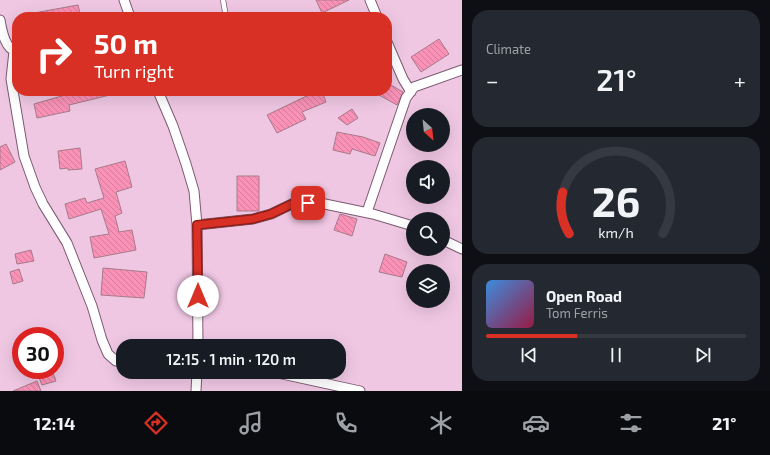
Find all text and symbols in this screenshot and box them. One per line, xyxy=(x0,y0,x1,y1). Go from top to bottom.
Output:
text: 50 m xyxy=(94,26,158,60)
icon: right xyxy=(28,28,80,80)
text: Climate xyxy=(486,41,531,57)
text: Turn right xyxy=(94,60,174,82)
text: 21° xyxy=(596,61,637,97)
text: − xyxy=(486,67,499,93)
text: + xyxy=(734,67,746,93)
north arrow xyxy=(406,108,450,152)
map controls xyxy=(406,108,450,308)
button: sound xyxy=(406,160,450,204)
text: 26 xyxy=(592,174,640,224)
pin xyxy=(291,186,325,220)
icon: arrive xyxy=(297,192,319,214)
button: search xyxy=(406,212,450,256)
text: km/h xyxy=(598,223,634,240)
button: layers xyxy=(406,264,450,308)
position arrow xyxy=(177,275,219,317)
text: Open Road xyxy=(546,287,622,305)
text: Tom Ferris xyxy=(546,305,608,321)
speed limit sign: 30 xyxy=(12,327,64,379)
icon: previous xyxy=(518,344,540,366)
icon: pause xyxy=(605,344,627,366)
icon: next xyxy=(692,344,714,366)
text: 12:15 · 1 min · 120 m xyxy=(166,350,296,368)
icon: directions xyxy=(142,409,170,437)
icon: music xyxy=(237,409,265,437)
icon: phone xyxy=(332,409,360,437)
icon: climate xyxy=(427,409,455,437)
icon: car xyxy=(522,409,550,437)
icon: filters xyxy=(617,409,645,437)
text: 12:14 xyxy=(33,412,76,434)
text: 21° xyxy=(712,412,736,434)

